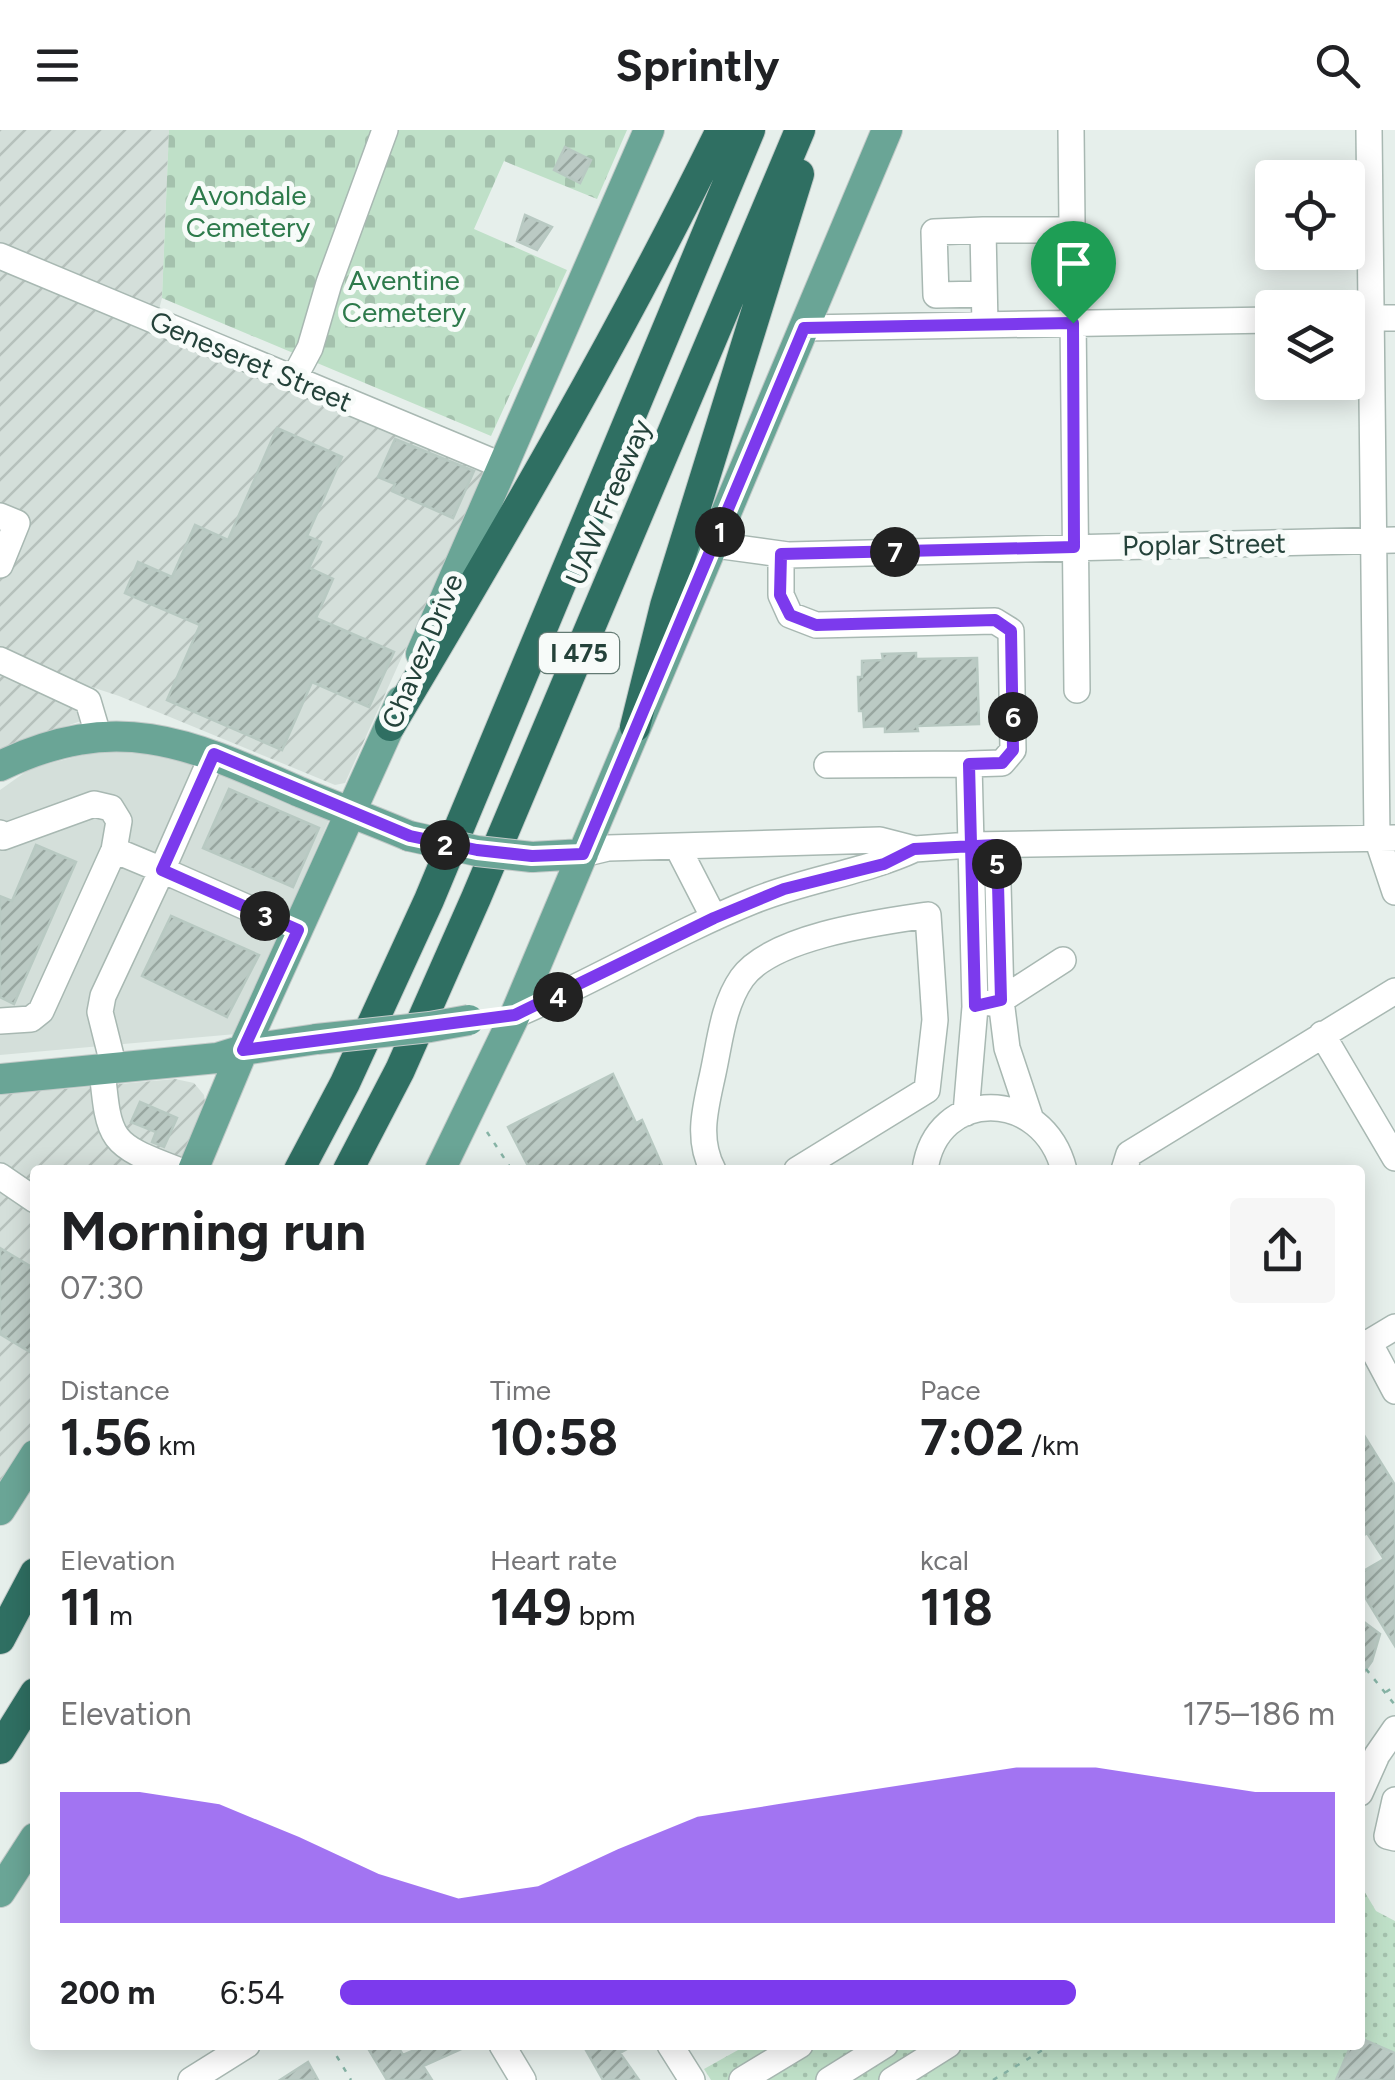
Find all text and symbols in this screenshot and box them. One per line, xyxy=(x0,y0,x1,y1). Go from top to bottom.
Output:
icon: menu xyxy=(30,38,85,93)
text: Sprintly xyxy=(616,38,779,92)
icon: search xyxy=(1310,38,1365,93)
map controls xyxy=(1255,160,1365,400)
button: locate xyxy=(1255,160,1365,270)
park label: Avondale Cemetery xyxy=(186,178,311,244)
pin xyxy=(1031,221,1116,324)
icon: arrive xyxy=(1046,236,1101,291)
park label: Aventine Cemetery xyxy=(342,263,467,329)
button: layers xyxy=(1255,290,1365,400)
street label: Geneseret Street xyxy=(145,303,357,419)
street label: UAW Freeway xyxy=(558,414,658,590)
pin: 1 xyxy=(695,507,745,557)
text: 1 xyxy=(714,515,726,549)
street label: Poplar Street xyxy=(1122,526,1286,562)
pin: 7 xyxy=(870,527,920,577)
text: 7 xyxy=(887,535,903,569)
street label: Chavez Drive xyxy=(374,568,470,734)
road number: I 475 xyxy=(539,633,619,673)
pin: 6 xyxy=(988,692,1038,742)
text: 6 xyxy=(1005,700,1021,734)
pin: 2 xyxy=(420,820,470,870)
text: 2 xyxy=(437,828,453,862)
pin: 5 xyxy=(972,839,1022,889)
text: 5 xyxy=(989,847,1005,881)
pin: 3 xyxy=(240,891,290,941)
text: 3 xyxy=(257,899,273,933)
pin: 4 xyxy=(533,972,583,1022)
text: 4 xyxy=(549,980,567,1014)
text: Morning run xyxy=(60,1198,366,1264)
button: share xyxy=(1230,1198,1335,1303)
text: 07:30 xyxy=(60,1269,144,1307)
text: Distance xyxy=(60,1373,170,1407)
text: Time xyxy=(490,1373,551,1407)
text: Pace xyxy=(920,1373,981,1407)
text: 1.56 xyxy=(60,1407,152,1468)
text: 10:58 xyxy=(490,1407,618,1468)
text: 7:02 xyxy=(920,1407,1024,1468)
text: km xyxy=(152,1428,196,1462)
text: /km xyxy=(1024,1428,1079,1462)
text: Elevation xyxy=(60,1543,175,1577)
text: Heart rate xyxy=(490,1543,617,1577)
text: kcal xyxy=(920,1543,969,1577)
text: 11 xyxy=(60,1577,102,1638)
text: 149 xyxy=(490,1577,572,1638)
text: 118 xyxy=(920,1577,993,1638)
text: m xyxy=(102,1598,133,1632)
text: bpm xyxy=(572,1598,635,1632)
text: Elevation xyxy=(60,1695,192,1733)
text: 175–186 m xyxy=(1182,1695,1335,1733)
text: 200 m xyxy=(60,1974,156,2012)
text: 6:54 xyxy=(220,1974,284,2012)

